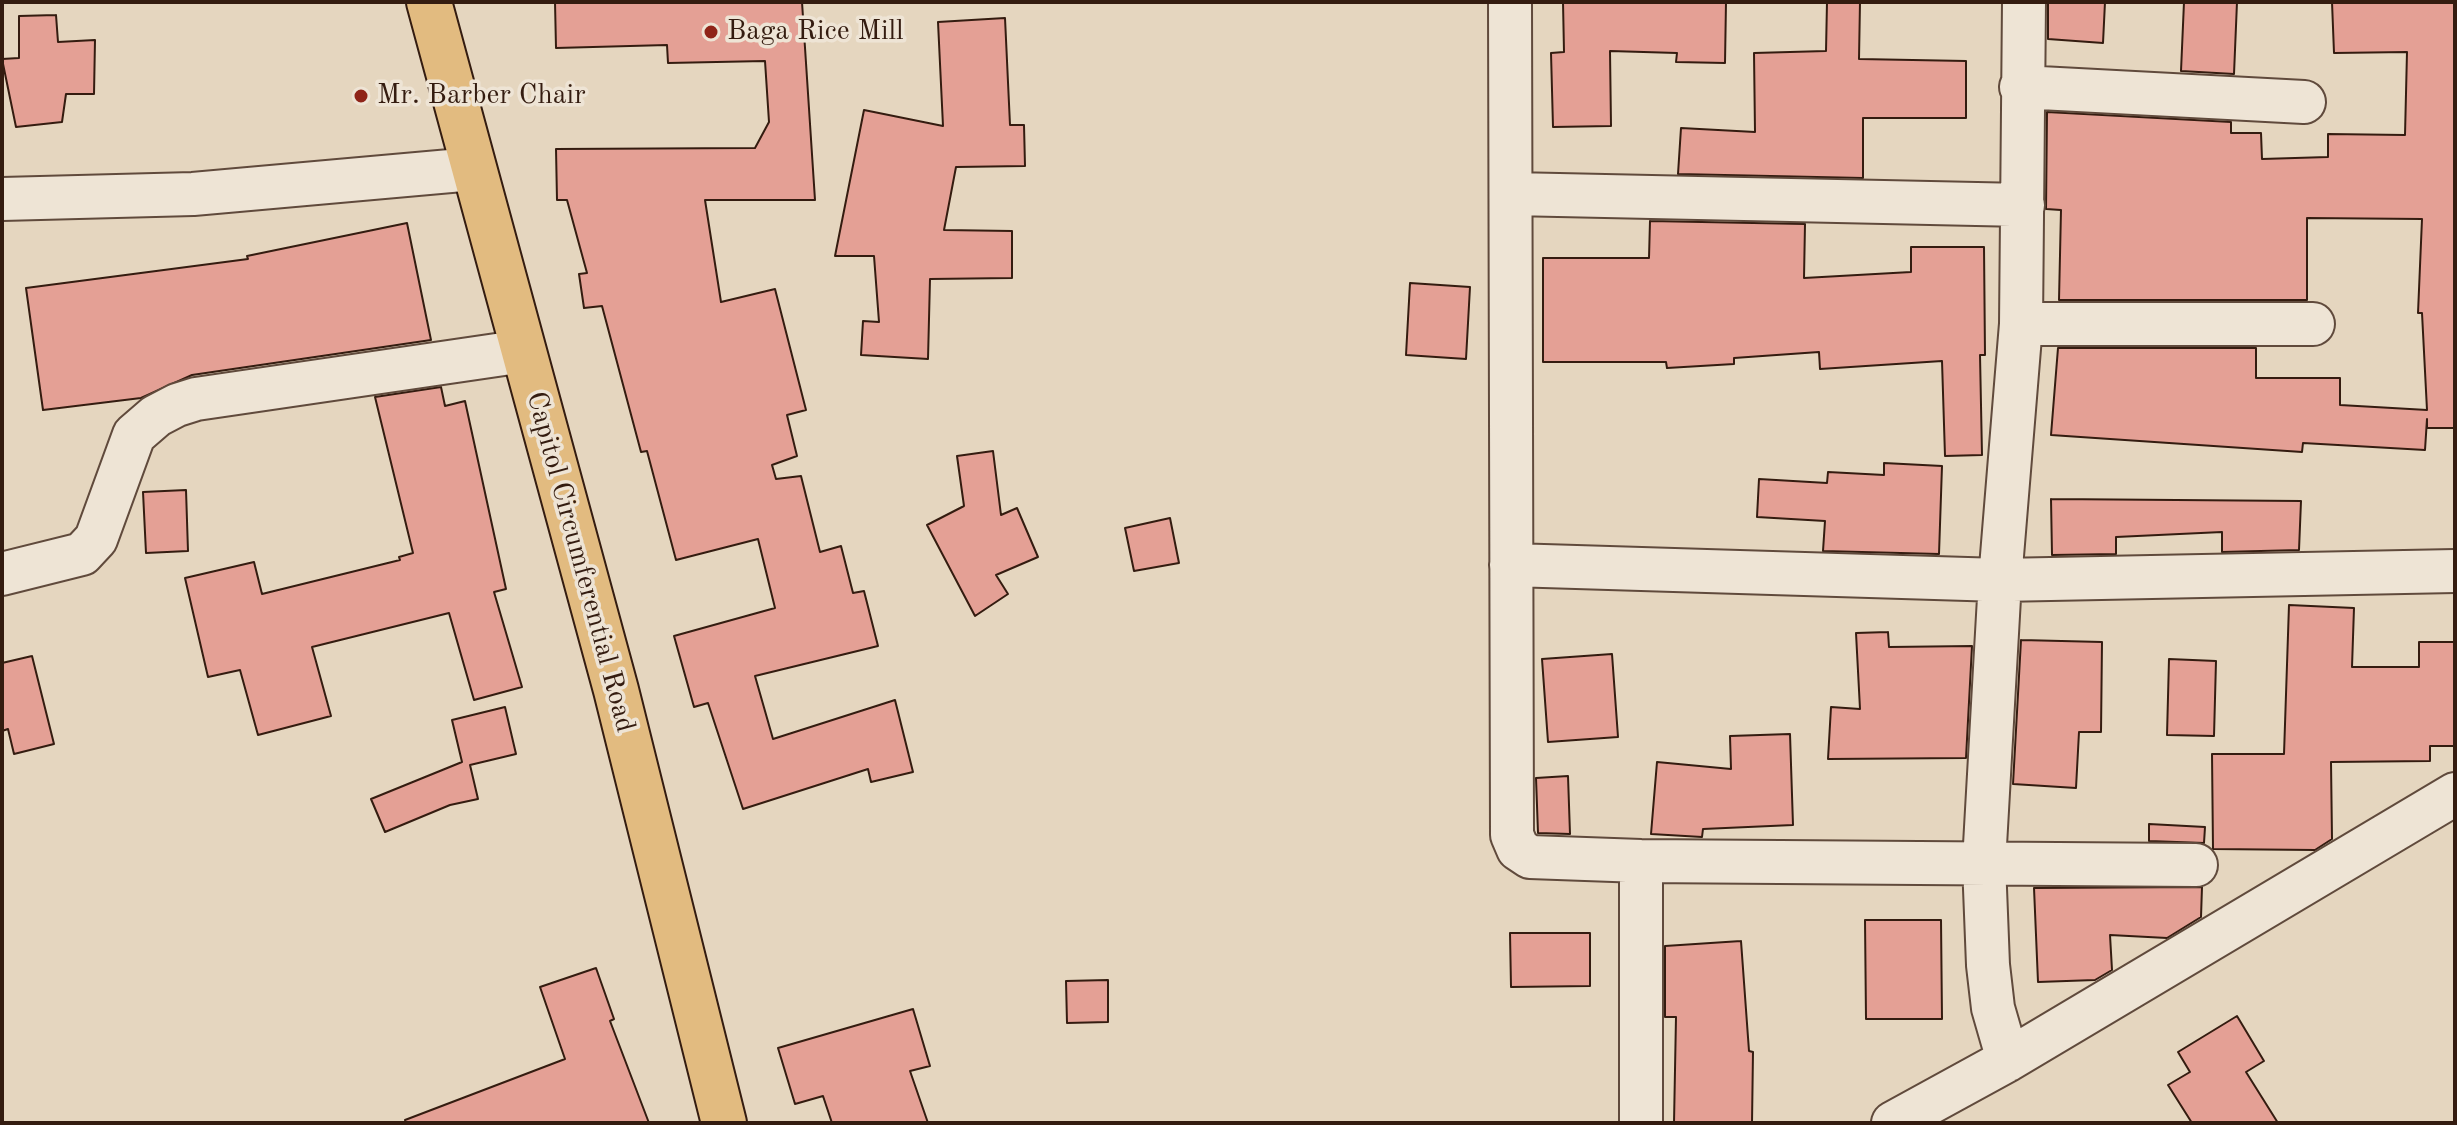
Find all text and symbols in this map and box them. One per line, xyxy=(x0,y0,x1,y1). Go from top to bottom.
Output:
place label: Baga Rice Mill xyxy=(727,15,904,49)
marker: Baga Rice Mill xyxy=(702,23,720,41)
place label: Mr. Barber Chair xyxy=(377,79,586,113)
marker: Mr. Barber Chair xyxy=(352,87,370,105)
street label: Capitol Circumferential Road xyxy=(518,388,642,736)

